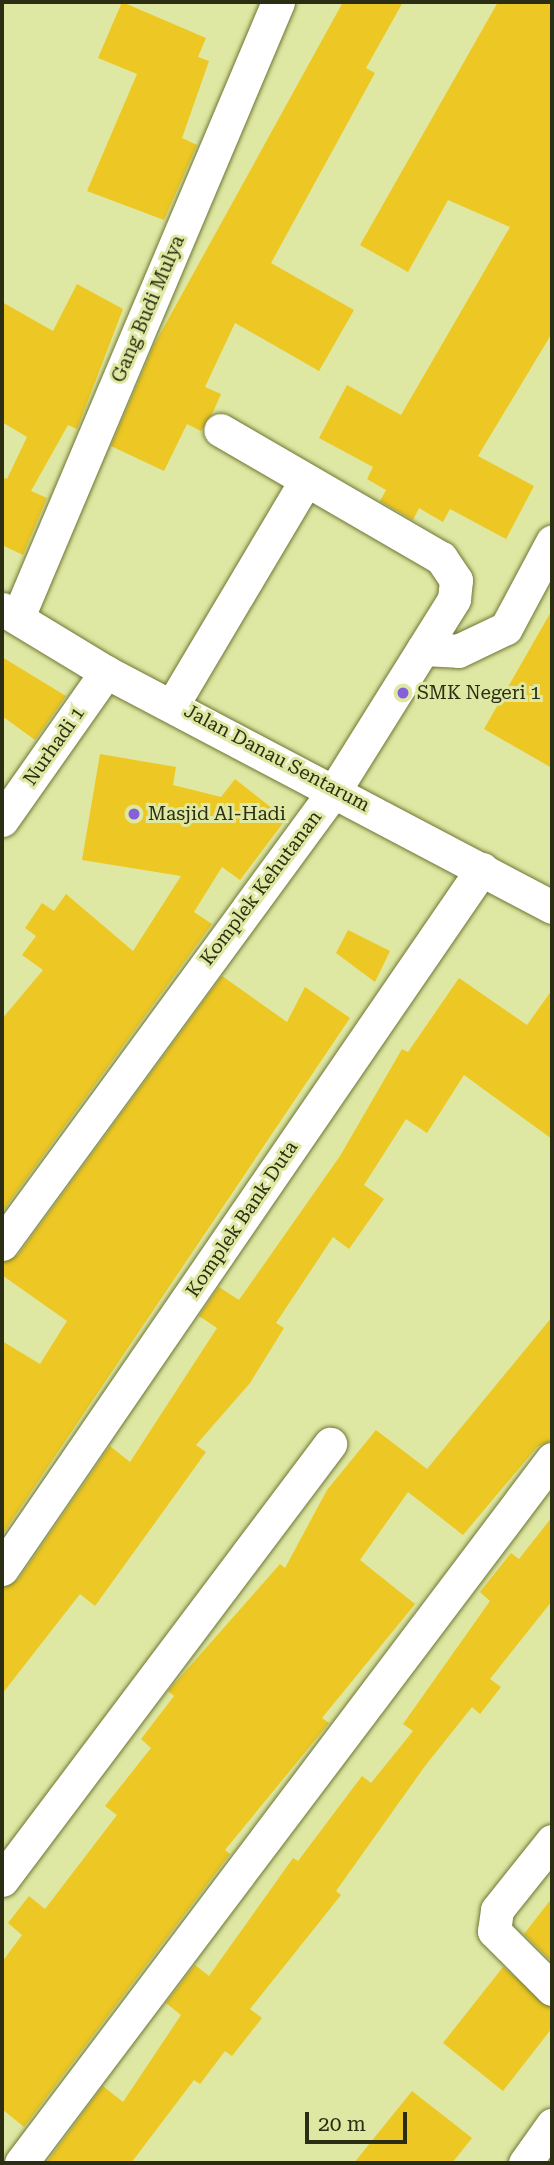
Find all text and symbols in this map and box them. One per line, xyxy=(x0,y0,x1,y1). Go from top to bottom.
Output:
street label: Gang Budi Mulya xyxy=(107,232,189,386)
place label: SMK Negeri 1 xyxy=(417,682,541,704)
marker: SMK Negeri 1 xyxy=(395,685,411,701)
street label: Jalan Danau Sentarum xyxy=(180,699,374,817)
street label: Nurhadi 1 xyxy=(19,702,89,790)
place label: Masjid Al-Hadi xyxy=(148,803,286,825)
marker: Masjid Al-Hadi xyxy=(126,806,142,822)
street label: Komplek Kehutanan xyxy=(195,806,327,970)
street label: Komplek Bank Duta xyxy=(181,1137,303,1301)
scale bar xyxy=(309,2098,410,2142)
text: 20 m xyxy=(318,2112,366,2136)

